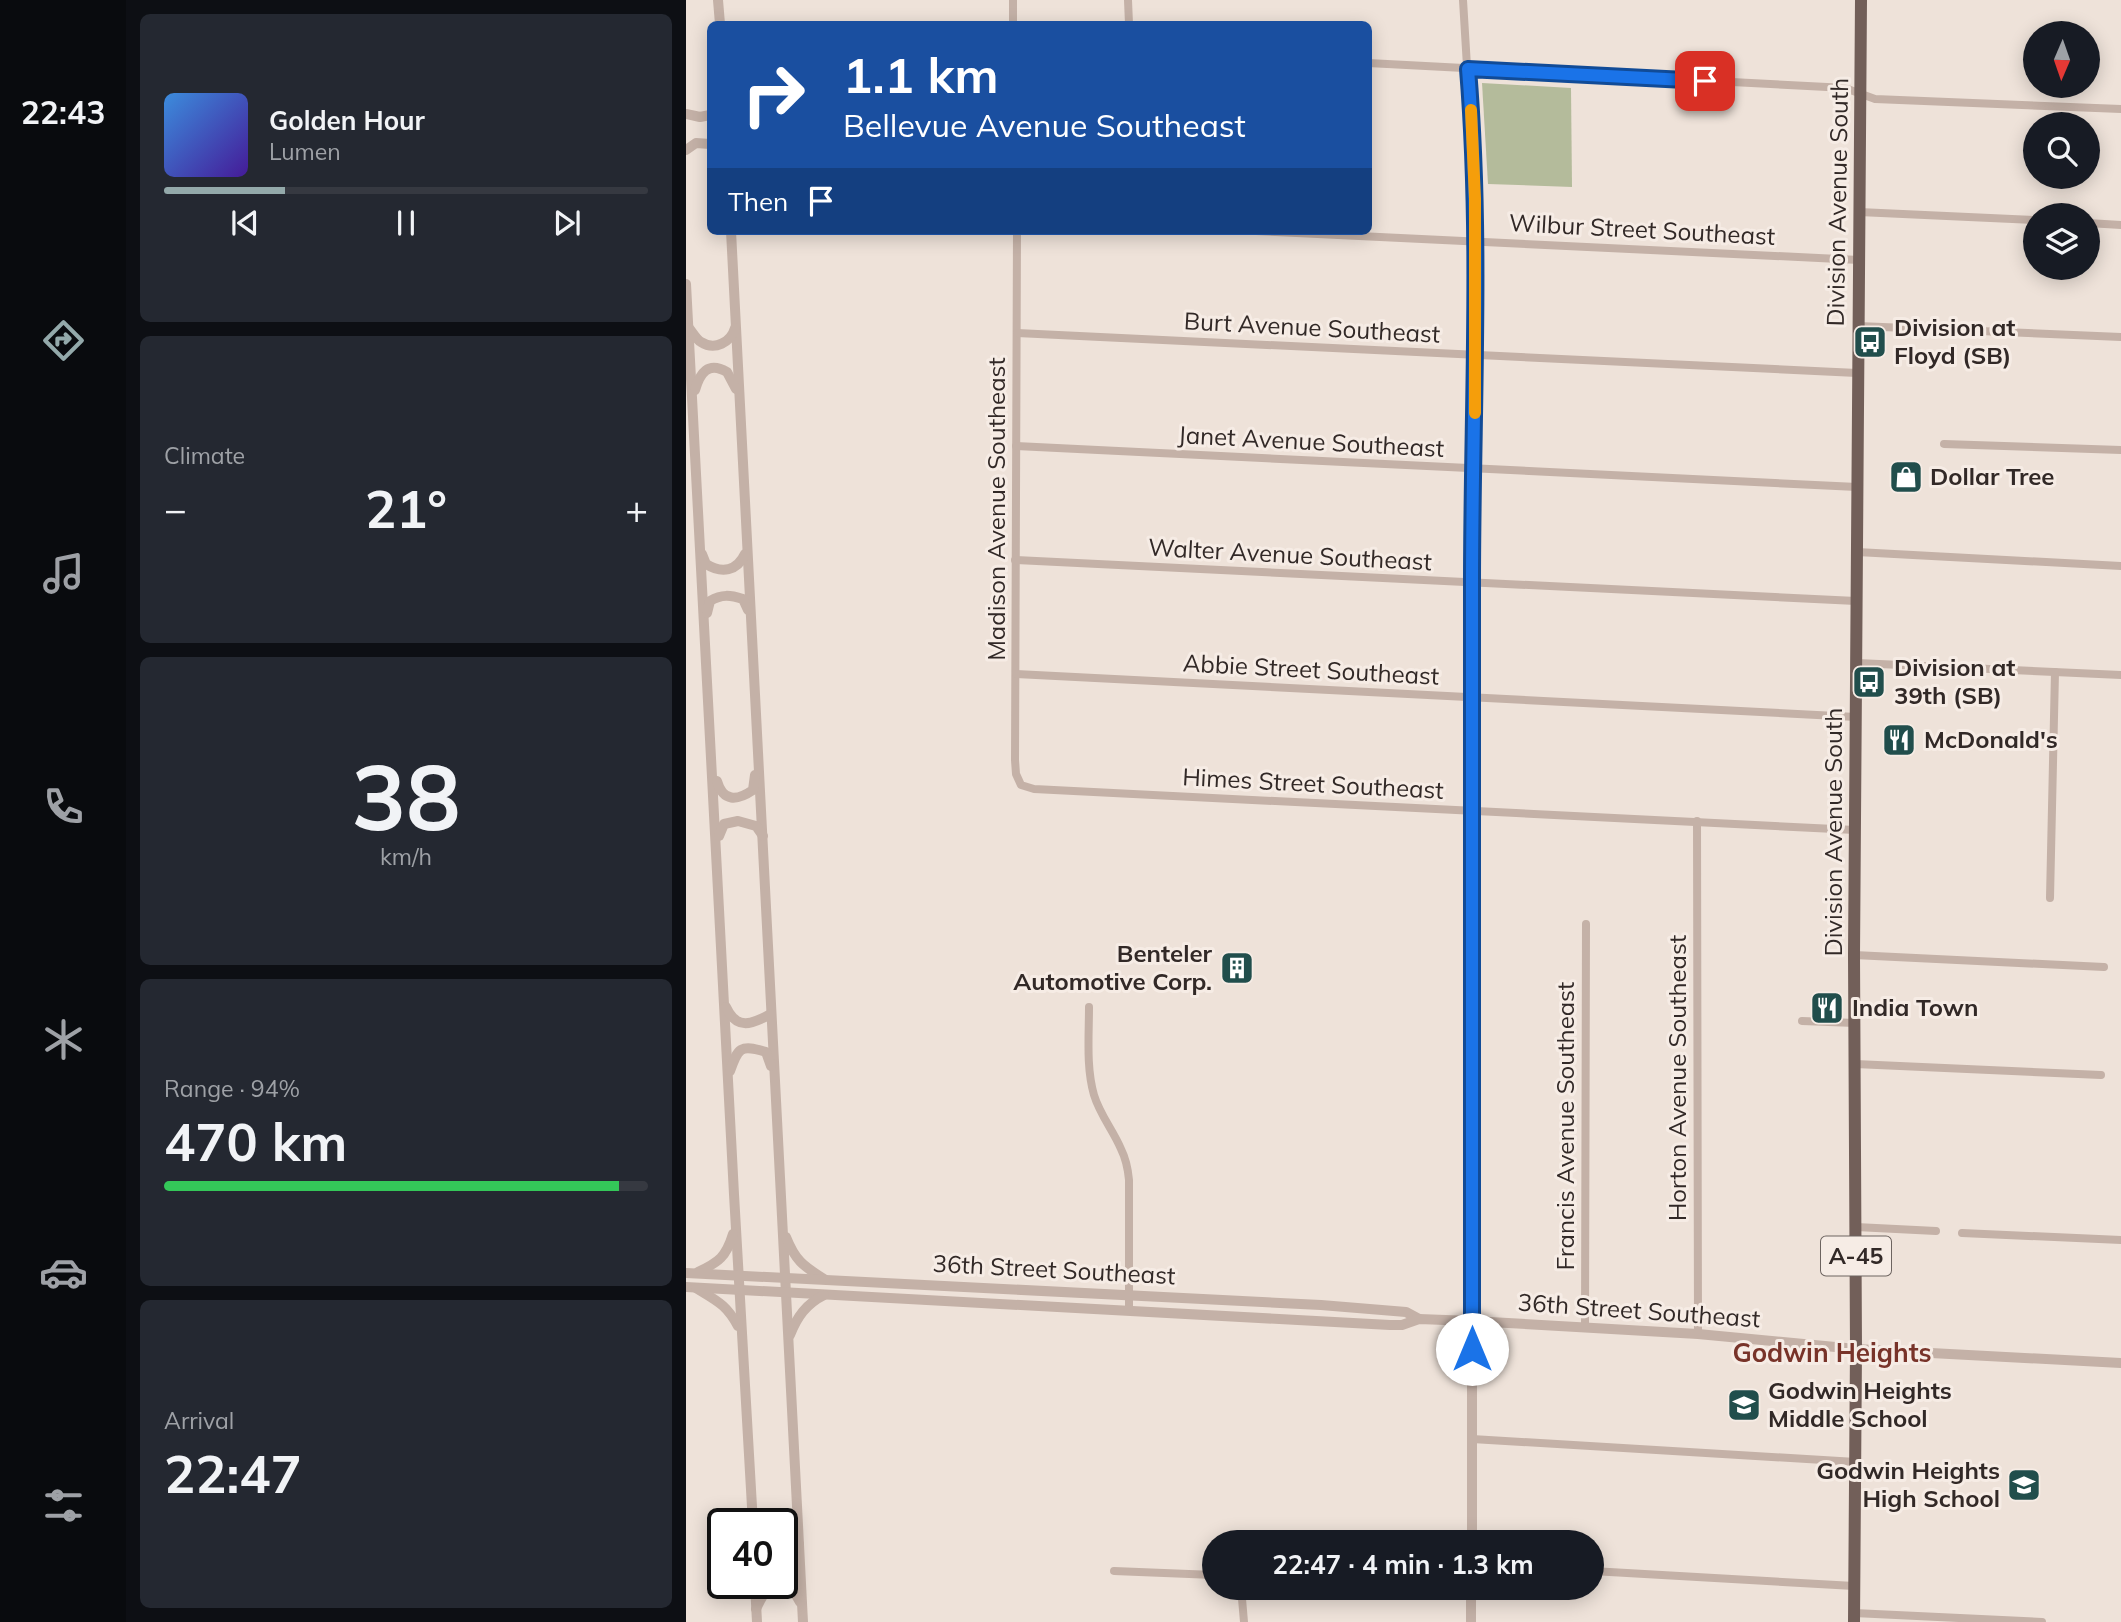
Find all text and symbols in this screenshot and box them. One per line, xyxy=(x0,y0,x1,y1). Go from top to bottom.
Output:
north arrow xyxy=(2023,21,2100,98)
map controls xyxy=(2023,21,2100,280)
text: 1.1 km xyxy=(843,44,998,105)
icon: right xyxy=(728,49,819,140)
pin xyxy=(1675,51,1735,111)
icon: arrive xyxy=(1686,62,1724,100)
street label: Division Avenue South xyxy=(1820,77,1854,327)
text: 22:43 xyxy=(21,92,105,132)
text: Golden Hour xyxy=(269,104,425,137)
text: Bellevue Avenue Southeast xyxy=(843,105,1246,145)
button: search xyxy=(2023,112,2100,189)
text: Lumen xyxy=(269,137,341,166)
icon: arrive xyxy=(802,182,840,220)
text: Then xyxy=(728,185,788,218)
button: layers xyxy=(2023,203,2100,280)
icon: previous xyxy=(226,204,264,242)
icon: pause xyxy=(387,204,425,242)
icon: next xyxy=(548,204,586,242)
street label: Wilbur Street Southeast xyxy=(1508,207,1776,251)
street label: Burt Avenue Southeast xyxy=(1183,305,1441,349)
place label: Division at Floyd (SB) xyxy=(1894,312,2015,370)
icon: directions xyxy=(39,316,88,365)
bus stop icon: Division at Floyd (SB) xyxy=(1851,323,1889,361)
street label: Madison Avenue Southeast xyxy=(981,357,1011,661)
street label: Janet Avenue Southeast xyxy=(1177,419,1445,463)
text: Climate xyxy=(164,441,245,470)
shop icon: Dollar Tree xyxy=(1887,458,1925,496)
place label: Dollar Tree xyxy=(1930,461,2054,491)
text: 21° xyxy=(365,476,447,541)
text: − xyxy=(164,485,187,533)
text: + xyxy=(625,485,648,533)
street label: Walter Avenue Southeast xyxy=(1147,532,1433,576)
icon: music xyxy=(39,549,88,598)
street label: Abbie Street Southeast xyxy=(1182,647,1440,691)
place label: Division at 39th (SB) xyxy=(1894,652,2015,710)
bus stop icon: Division at 39th (SB) xyxy=(1850,663,1888,701)
street label: Division Avenue South xyxy=(1818,708,1848,956)
restaurant icon: McDonald's xyxy=(1880,721,1918,759)
place label: McDonald's xyxy=(1924,724,2058,754)
text: 38 xyxy=(351,739,461,853)
street label: Himes Street Southeast xyxy=(1182,761,1444,805)
icon: phone xyxy=(39,782,88,831)
text: km/h xyxy=(380,842,432,871)
street label: Horton Avenue Southeast xyxy=(1662,935,1692,1221)
place label: Benteler Automotive Corp. xyxy=(1013,938,1213,996)
building icon: Benteler Automotive Corp. xyxy=(1218,949,1256,987)
street label: Francis Avenue Southeast xyxy=(1550,982,1580,1270)
restaurant icon: India Town xyxy=(1808,989,1846,1027)
place label: India Town xyxy=(1852,992,1979,1022)
icon: climate xyxy=(39,1015,88,1064)
text: Range · 94% xyxy=(164,1074,300,1103)
text: 470 km xyxy=(164,1109,347,1174)
road number: A-45 xyxy=(1821,1236,1891,1275)
icon: car xyxy=(39,1248,88,1297)
street label: 36th Street Southeast xyxy=(932,1248,1176,1290)
street label: 36th Street Southeast xyxy=(1517,1287,1761,1333)
position arrow xyxy=(1435,1312,1509,1386)
district label: Godwin Heights xyxy=(1732,1336,1932,1369)
place label: Godwin Heights Middle School xyxy=(1768,1375,1952,1433)
school or university icon: Godwin Heights Middle School xyxy=(1725,1386,1763,1424)
text: Arrival xyxy=(164,1406,234,1435)
text: 22:47 xyxy=(164,1441,302,1506)
place label: Godwin Heights High School xyxy=(1816,1455,2000,1513)
school or university icon: Godwin Heights High School xyxy=(2005,1466,2043,1504)
icon: filters xyxy=(39,1481,88,1530)
speed limit sign: 40 xyxy=(707,1508,798,1599)
text: 22:47 · 4 min · 1.3 km xyxy=(1272,1548,1534,1581)

